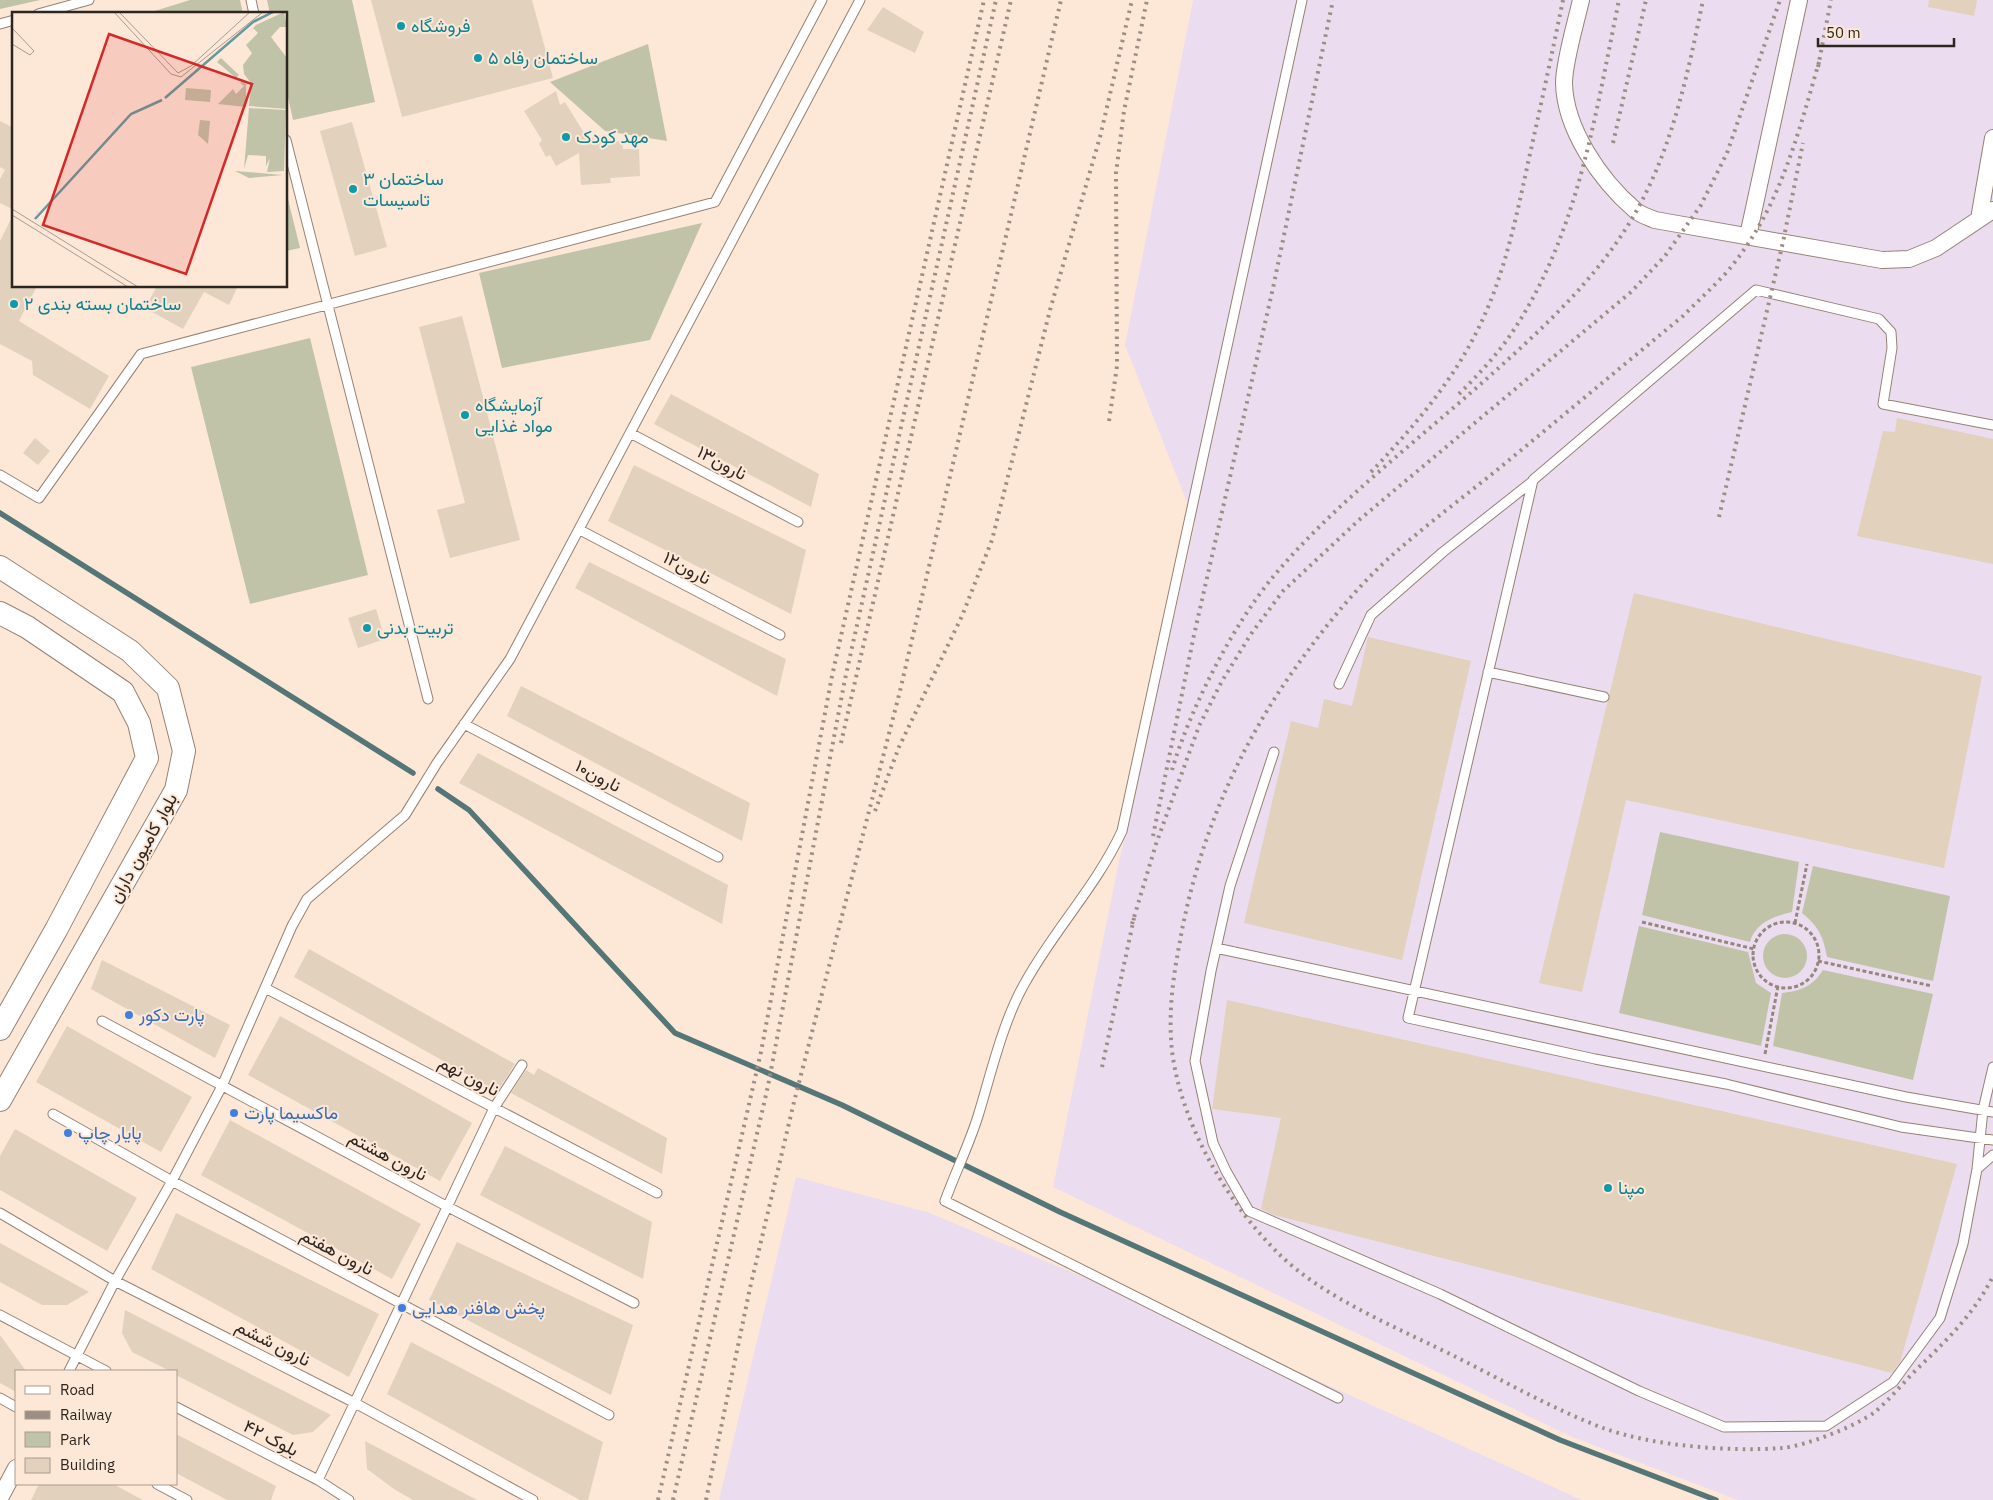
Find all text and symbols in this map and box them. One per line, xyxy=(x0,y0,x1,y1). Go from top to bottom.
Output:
inset map xyxy=(12,12,288,288)
place label: فروشگاه xyxy=(411,14,470,37)
scale bar xyxy=(1818,15,1954,47)
marker: فروشگاه xyxy=(395,20,407,32)
text: 50 m xyxy=(1826,23,1861,42)
place label: ۵ ساختمان رفاه xyxy=(488,46,598,69)
marker: ۵ ساختمان رفاه xyxy=(472,52,484,64)
place label: مهد کودک xyxy=(576,125,649,148)
marker: مهد کودک xyxy=(560,131,572,143)
place label: ۳ ساختمان تاسیسات xyxy=(363,167,444,211)
marker: ۳ ساختمان تاسیسات xyxy=(347,183,359,195)
place label: ۲ ساختمان بسته بندی xyxy=(24,292,181,315)
marker: ۲ ساختمان بسته بندی xyxy=(8,298,20,310)
place label: آزمایشگاه مواد غذایی xyxy=(475,393,553,437)
marker: آزمایشگاه مواد غذایی xyxy=(459,409,471,421)
street label: نارون۱۳ xyxy=(693,440,751,485)
street label: نارون۱۲ xyxy=(660,546,715,590)
place label: تربیت بدنی xyxy=(377,616,454,639)
marker: تربیت بدنی xyxy=(361,622,373,634)
street label: نارون۱۰ xyxy=(571,754,625,797)
street label: بلوار کامیون داران xyxy=(103,789,182,907)
place label: پارت دکور xyxy=(138,1003,205,1027)
marker: پارت دکور xyxy=(123,1009,135,1021)
street label: نارون نهم xyxy=(434,1050,504,1102)
place label: ماکسیما پارت xyxy=(244,1101,338,1125)
marker: ماکسیما پارت xyxy=(228,1107,240,1119)
place label: پایار چاپ xyxy=(78,1121,142,1145)
street label: نارون هشتم xyxy=(345,1125,431,1187)
marker: پایار چاپ xyxy=(62,1127,74,1139)
place label: مپنا xyxy=(1618,1176,1645,1200)
marker: مپنا xyxy=(1602,1182,1614,1194)
street label: نارون هفتم xyxy=(296,1223,378,1281)
place label: پخش هافنر هدایی xyxy=(412,1296,545,1320)
marker: پخش هافنر هدایی xyxy=(396,1302,408,1314)
street label: نارون ششم xyxy=(231,1314,315,1372)
legend xyxy=(15,1370,178,1485)
text: Road xyxy=(60,1380,95,1399)
text: Railway xyxy=(60,1405,113,1424)
street label: بلوک ۴۲ xyxy=(240,1414,303,1461)
text: Park xyxy=(60,1430,90,1449)
text: Building xyxy=(60,1455,115,1474)

